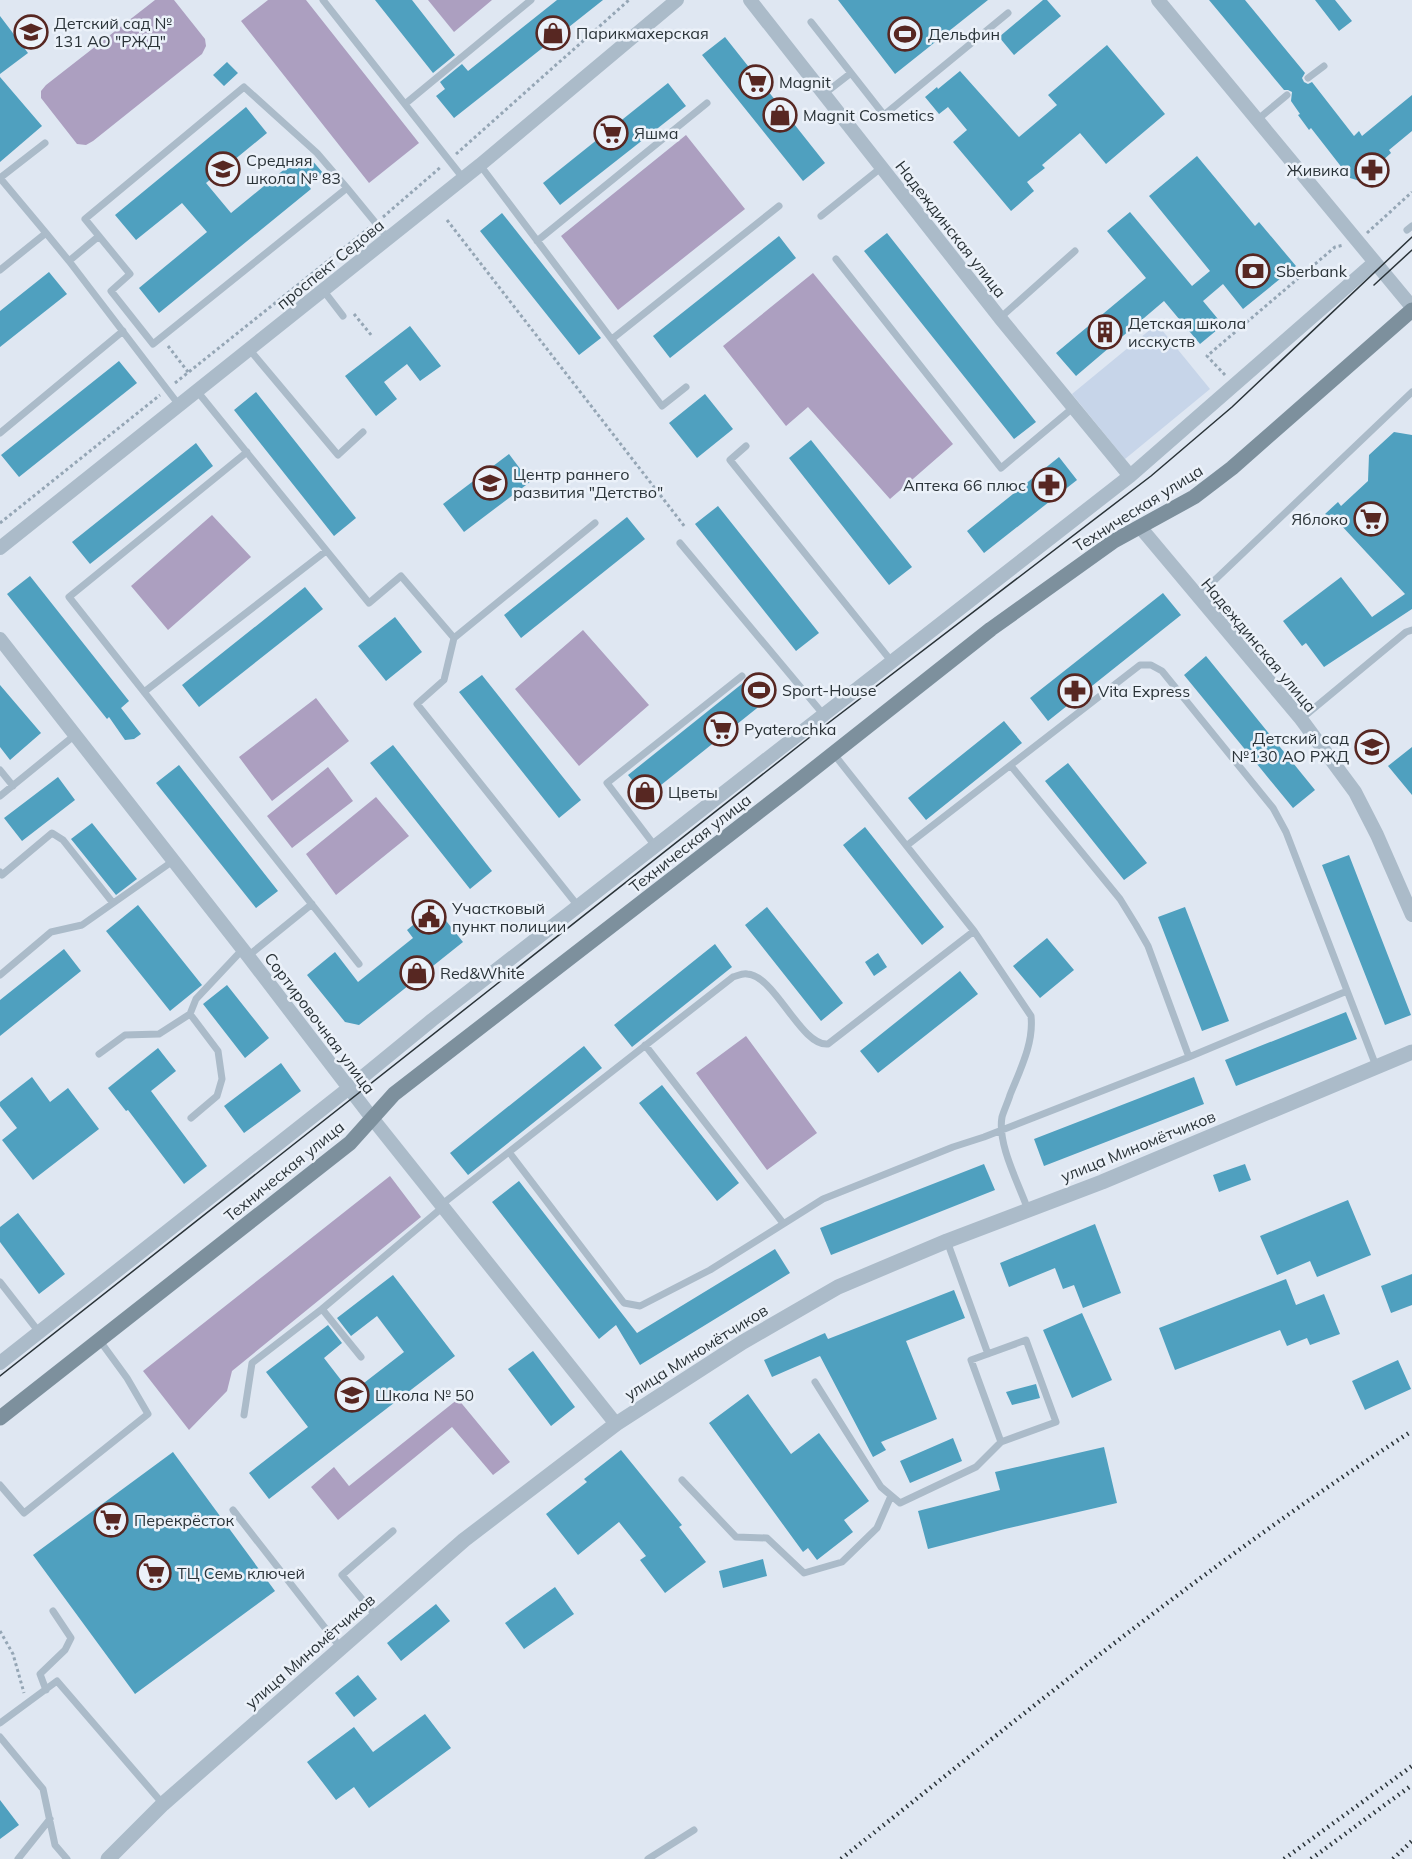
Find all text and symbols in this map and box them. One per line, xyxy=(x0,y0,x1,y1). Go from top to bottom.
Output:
place label: Детский сад № 131 АО "РЖД" xyxy=(54,13,173,51)
school or university icon: Детский сад № 131 АО "РЖД" xyxy=(13,14,49,50)
shop icon: Парикмахерская xyxy=(535,15,571,51)
sports icon: Дельфин xyxy=(887,16,923,52)
place label: Парикмахерская xyxy=(576,23,709,43)
place label: Дельфин xyxy=(928,24,1000,44)
supermarket icon: Magnit xyxy=(738,64,774,100)
place label: Magnit xyxy=(779,72,831,92)
shop icon: Magnit Cosmetics xyxy=(762,97,798,133)
place label: Magnit Cosmetics xyxy=(803,105,934,125)
supermarket icon: Яшма xyxy=(593,115,629,151)
place label: Яшма xyxy=(634,123,679,143)
place label: Средняя школа № 83 xyxy=(246,150,341,188)
school or university icon: Средняя школа № 83 xyxy=(205,151,241,187)
pharmacy icon: Живика xyxy=(1354,152,1390,188)
street label: Надеждинская улица xyxy=(891,156,1011,302)
place label: Живика xyxy=(1287,160,1349,180)
street label: проспект Седова xyxy=(272,215,388,313)
bank icon: Sberbank xyxy=(1235,253,1271,289)
place label: Sberbank xyxy=(1276,261,1348,281)
place label: Детская школа исскуств xyxy=(1128,313,1246,351)
building icon: Детская школа исскуств xyxy=(1087,314,1123,350)
street label: Техническая улица xyxy=(1070,460,1206,556)
place label: Центр раннего развития "Детство" xyxy=(513,464,663,502)
school or university icon: Центр раннего развития "Детство" xyxy=(472,465,508,501)
pharmacy icon: Аптека 66 плюс xyxy=(1031,467,1067,503)
place label: Аптека 66 плюс xyxy=(903,475,1026,495)
supermarket icon: Яблоко xyxy=(1353,501,1389,537)
place label: Яблоко xyxy=(1291,509,1348,529)
street label: Надеждинская улица xyxy=(1197,574,1321,716)
sports icon: Sport-House xyxy=(741,672,777,708)
pharmacy icon: Vita Express xyxy=(1057,673,1093,709)
place label: Sport-House xyxy=(782,680,876,700)
place label: Vita Express xyxy=(1098,681,1190,701)
supermarket icon: Pyaterochka xyxy=(703,711,739,747)
place label: Pyaterochka xyxy=(744,719,836,739)
place label: Детский сад №130 АО РЖД xyxy=(1232,728,1349,766)
school or university icon: Детский сад №130 АО РЖД xyxy=(1354,729,1390,765)
shop icon: Цветы xyxy=(627,774,663,810)
place label: Цветы xyxy=(668,782,718,802)
street label: Техническая улица xyxy=(625,789,755,897)
place label: Участковый пункт полиции xyxy=(451,898,566,936)
public building icon: Участковый пункт полиции xyxy=(411,899,447,935)
street label: Сортировочная улица xyxy=(260,948,380,1098)
shop icon: Red&White xyxy=(399,955,435,991)
place label: Red&White xyxy=(440,963,525,983)
street label: улица Миномётчиков xyxy=(1058,1106,1218,1186)
street label: Техническая улица xyxy=(220,1116,348,1226)
street label: улица Миномётчиков xyxy=(621,1300,771,1404)
school or university icon: Школа № 50 xyxy=(334,1377,370,1413)
place label: Школа № 50 xyxy=(375,1385,474,1405)
supermarket icon: Перекрёсток xyxy=(93,1502,129,1538)
place label: Перекрёсток xyxy=(134,1510,235,1530)
supermarket icon: ТЦ Семь ключей xyxy=(136,1555,172,1591)
place label: ТЦ Семь ключей xyxy=(177,1563,305,1583)
street label: улица Миномётчиков xyxy=(241,1589,379,1713)

